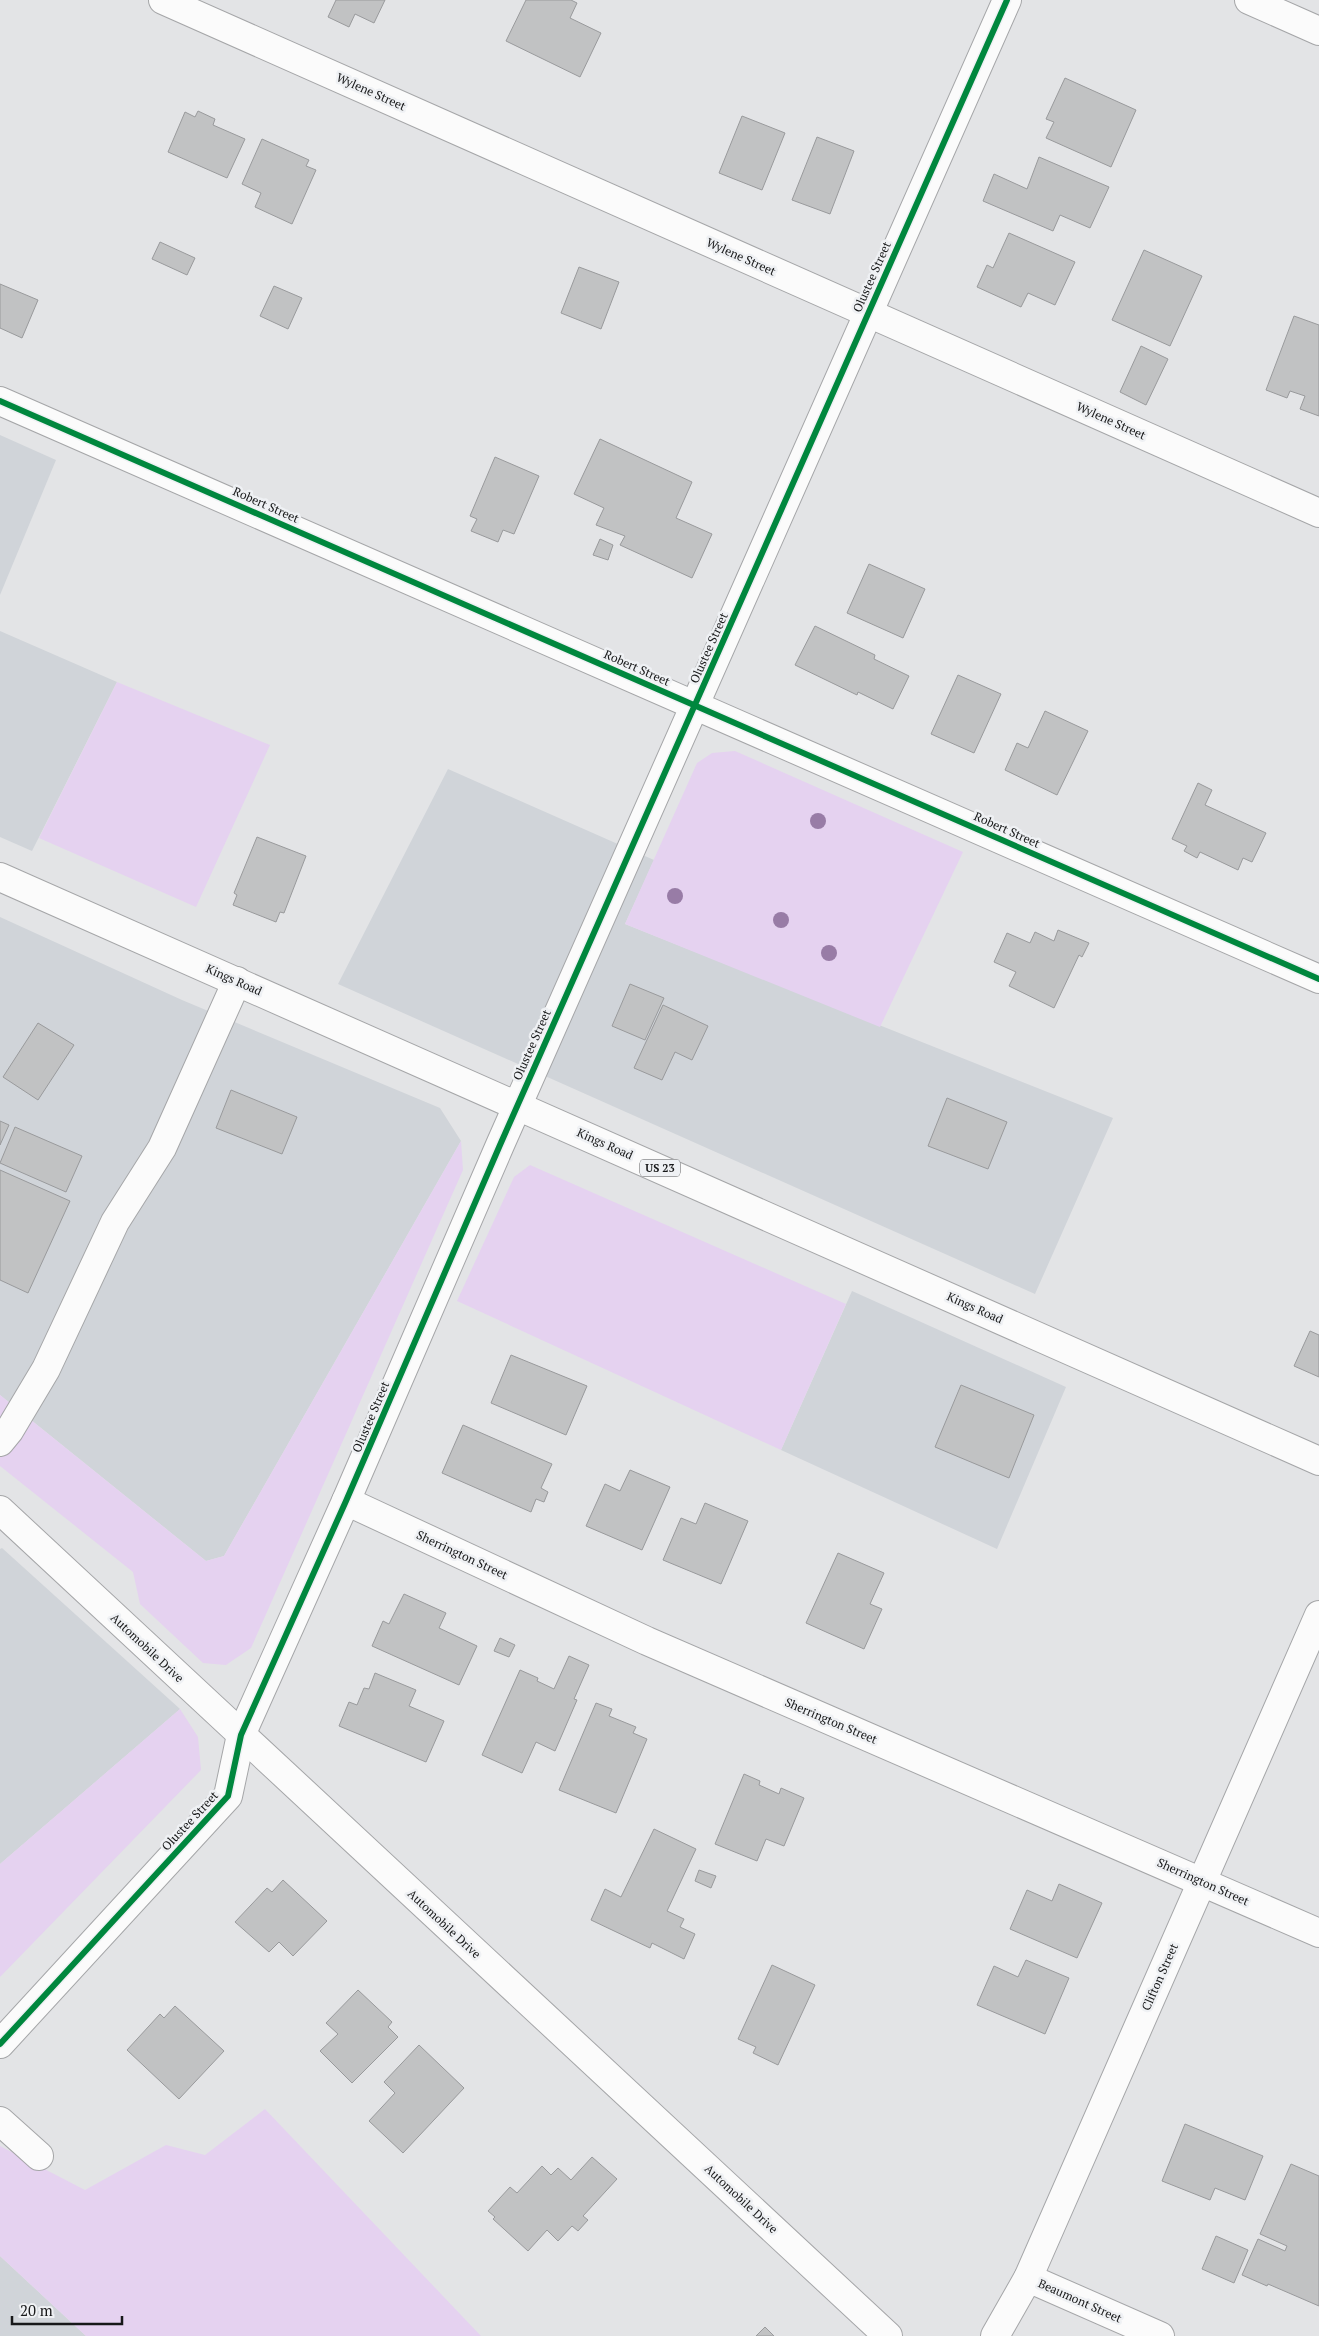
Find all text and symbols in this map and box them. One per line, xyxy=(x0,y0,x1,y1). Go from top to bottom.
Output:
street label: Wylene Street xyxy=(334,70,409,114)
street label: Wylene Street xyxy=(704,235,779,279)
street label: Olustee Street xyxy=(849,239,894,315)
street label: Wylene Street xyxy=(1074,399,1149,443)
street label: Robert Street xyxy=(231,483,302,526)
street label: Olustee Street xyxy=(686,610,731,686)
street label: Robert Street xyxy=(602,646,673,689)
street label: Robert Street xyxy=(972,808,1043,851)
street label: Kings Road xyxy=(204,961,265,999)
street label: Olustee Street xyxy=(509,1007,554,1083)
street label: Kings Road xyxy=(575,1125,636,1163)
road number: US 23 xyxy=(640,1160,680,1176)
street label: Kings Road xyxy=(945,1289,1006,1327)
street label: Olustee Street xyxy=(349,1378,393,1455)
street label: Sherrington Street xyxy=(414,1527,511,1582)
street label: Automobile Drive xyxy=(108,1610,187,1685)
street label: Sherrington Street xyxy=(783,1694,880,1747)
street label: Olustee Street xyxy=(158,1787,221,1854)
street label: Sherrington Street xyxy=(1155,1855,1252,1909)
street label: Automobile Drive xyxy=(405,1886,484,1961)
street label: Clifton Street xyxy=(1138,1940,1181,2013)
street label: Automobile Drive xyxy=(702,2161,781,2236)
street label: Beaumont Street xyxy=(1036,2275,1125,2326)
scale bar xyxy=(12,2294,122,2326)
text: 20 m xyxy=(20,2300,53,2320)

